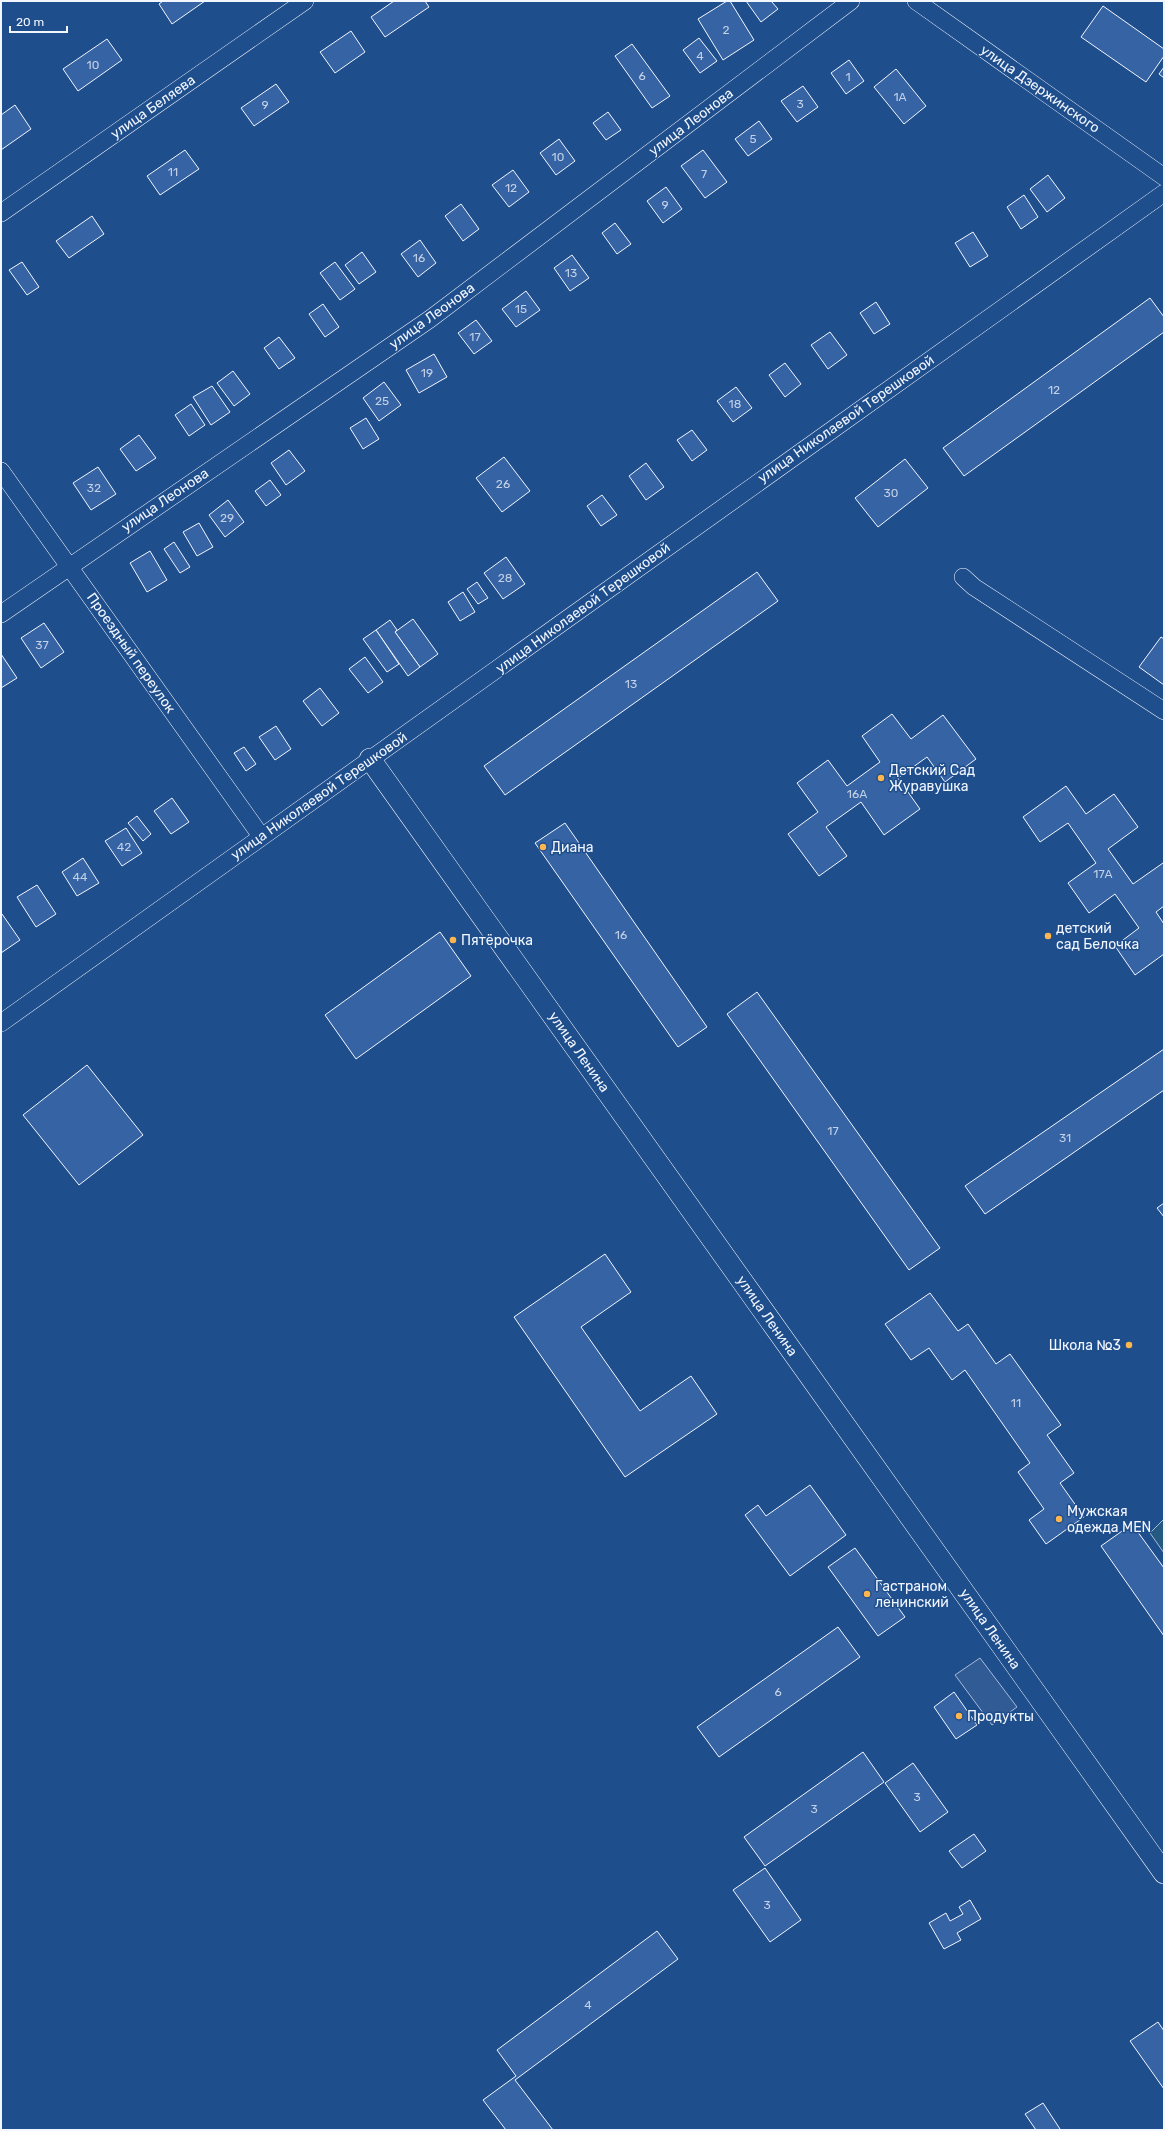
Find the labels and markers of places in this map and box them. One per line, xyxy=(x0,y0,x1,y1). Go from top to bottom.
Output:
place label: Детский Сад Журавушка xyxy=(889,762,975,795)
marker: Детский Сад Журавушка xyxy=(876,773,886,783)
place label: Диана xyxy=(551,839,593,856)
marker: Диана xyxy=(538,842,548,852)
place label: детский сад Белочка xyxy=(1056,920,1139,953)
marker: детский сад Белочка xyxy=(1043,931,1053,941)
place label: Пятёрочка xyxy=(461,932,533,949)
marker: Пятёрочка xyxy=(448,935,458,945)
place label: Школа №3 xyxy=(1049,1337,1121,1354)
marker: Школа №3 xyxy=(1124,1340,1134,1350)
place label: Мужская одежда MEN xyxy=(1067,1503,1151,1536)
marker: Мужская одежда MEN xyxy=(1054,1514,1064,1524)
place label: Гастраном ленинский xyxy=(875,1578,949,1611)
marker: Гастраном ленинский xyxy=(862,1589,872,1599)
place label: Продукты xyxy=(967,1708,1034,1725)
marker: Продукты xyxy=(954,1711,964,1721)

